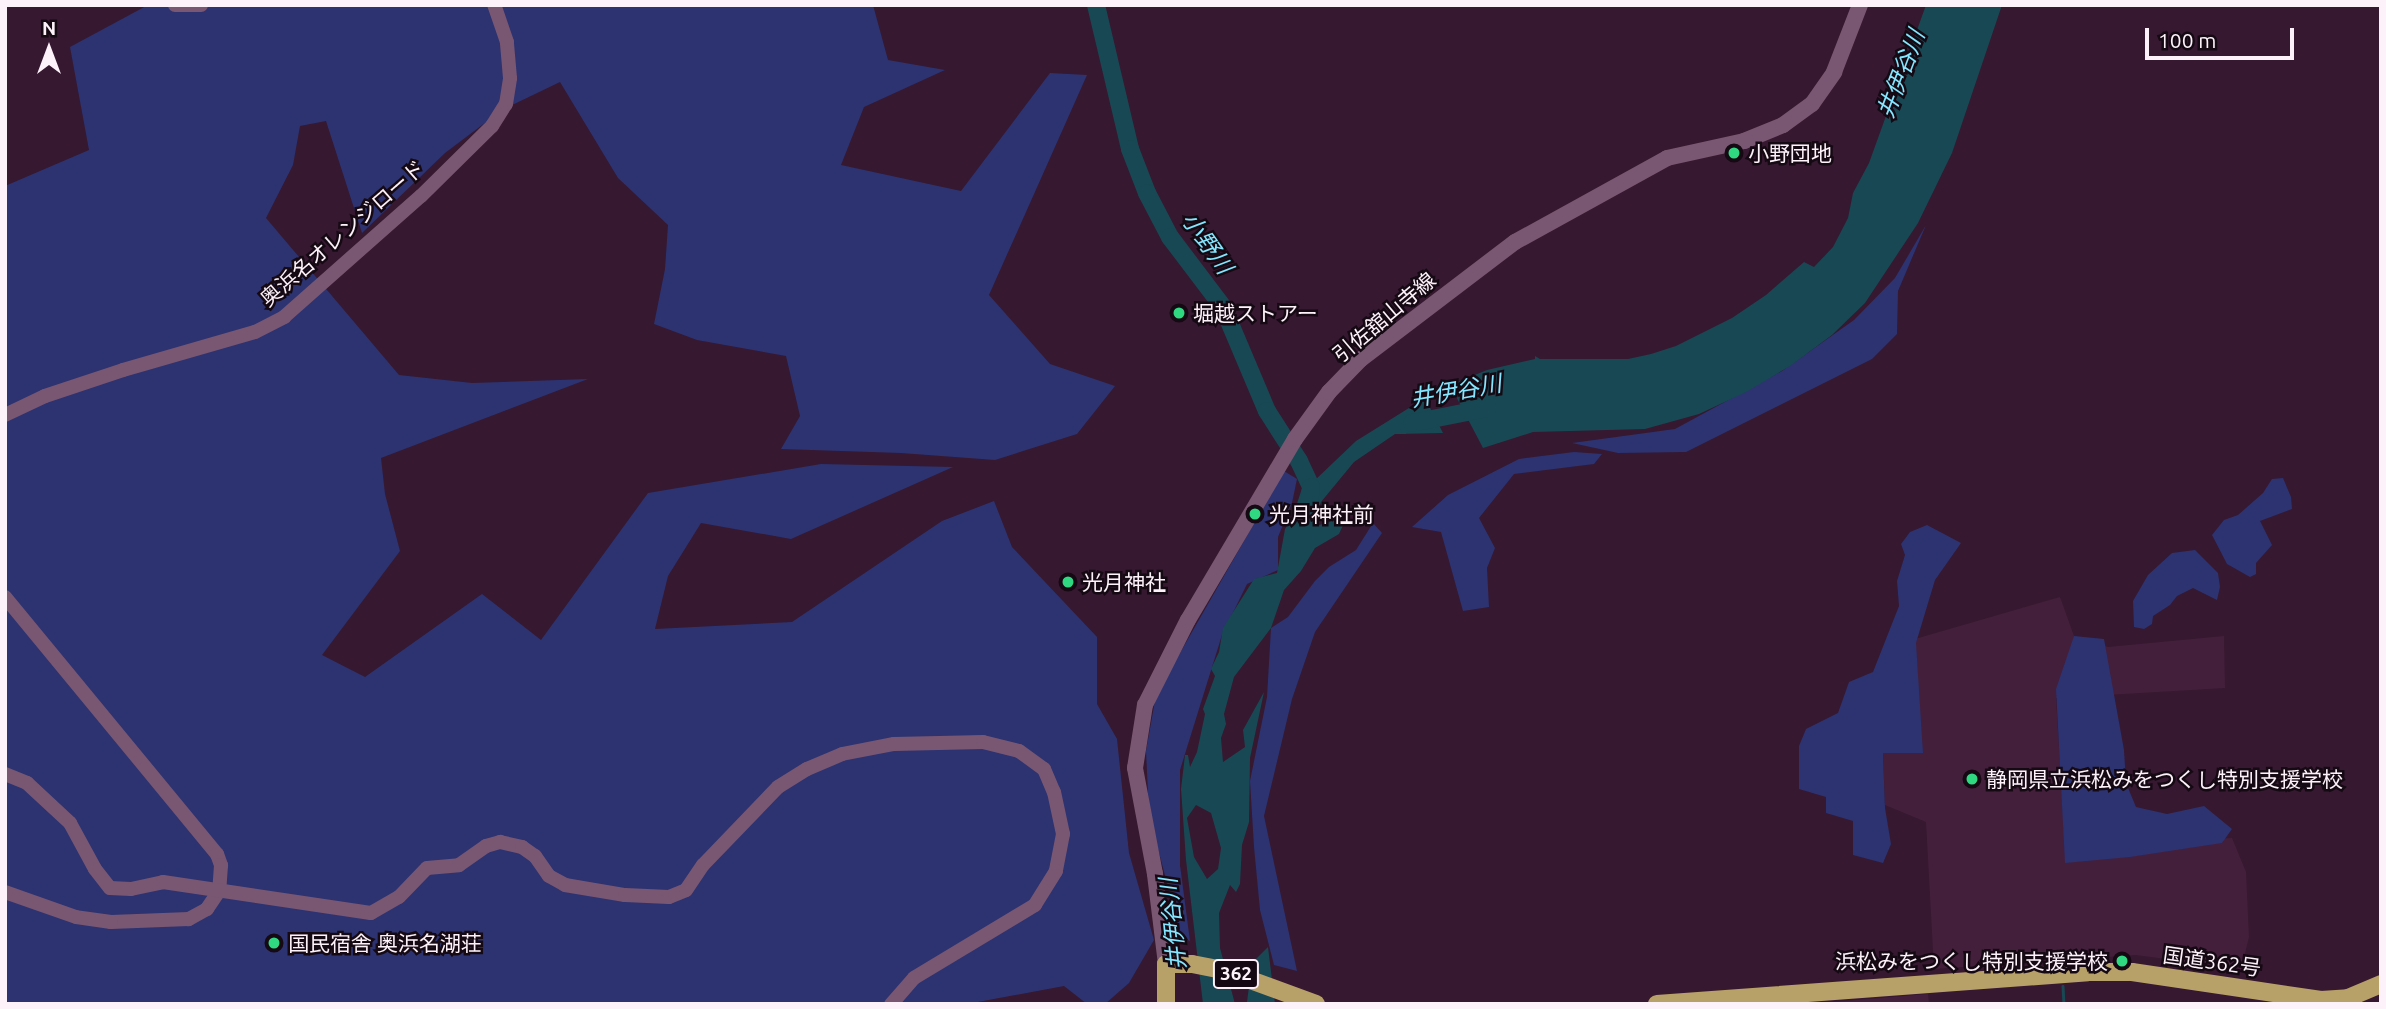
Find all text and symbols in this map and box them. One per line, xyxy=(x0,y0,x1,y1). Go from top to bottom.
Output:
north arrow xyxy=(14,14,84,84)
scale bar xyxy=(2148,14,2297,58)
text: N xyxy=(42,17,56,39)
water label: 井伊谷川 xyxy=(1872,26,1930,122)
text: 100 m xyxy=(2158,28,2216,52)
place label: 小野団地 xyxy=(1748,140,1832,166)
marker: 小野団地 xyxy=(1726,145,1742,161)
street label: 奥浜名オレンジロード xyxy=(254,155,430,311)
water label: 小野川 xyxy=(1176,207,1238,279)
street label: 引佐舘山寺線 xyxy=(1328,267,1440,367)
place label: 堀越ストアー xyxy=(1193,300,1318,326)
marker: 堀越ストアー xyxy=(1171,305,1187,321)
water label: 井伊谷川 xyxy=(1408,369,1504,413)
place label: 光月神社前 xyxy=(1269,501,1374,527)
marker: 光月神社前 xyxy=(1247,506,1263,522)
place label: 光月神社 xyxy=(1082,569,1166,595)
marker: 光月神社 xyxy=(1060,574,1076,590)
place label: 静岡県立浜松みをつくし特別支援学校 xyxy=(1986,766,2343,792)
marker: 静岡県立浜松みをつくし特別支援学校 xyxy=(1964,771,1980,787)
water label: 井伊谷川 xyxy=(1154,877,1192,971)
place label: 国民宿舎 奥浜名湖荘 xyxy=(288,930,482,956)
marker: 国民宿舎 奥浜名湖荘 xyxy=(266,935,282,951)
street label: 国道362号 xyxy=(2161,942,2263,980)
place label: 浜松みをつくし特別支援学校 xyxy=(1835,948,2108,974)
marker: 浜松みをつくし特別支援学校 xyxy=(2114,953,2130,969)
road number: 362 xyxy=(1212,958,1260,990)

